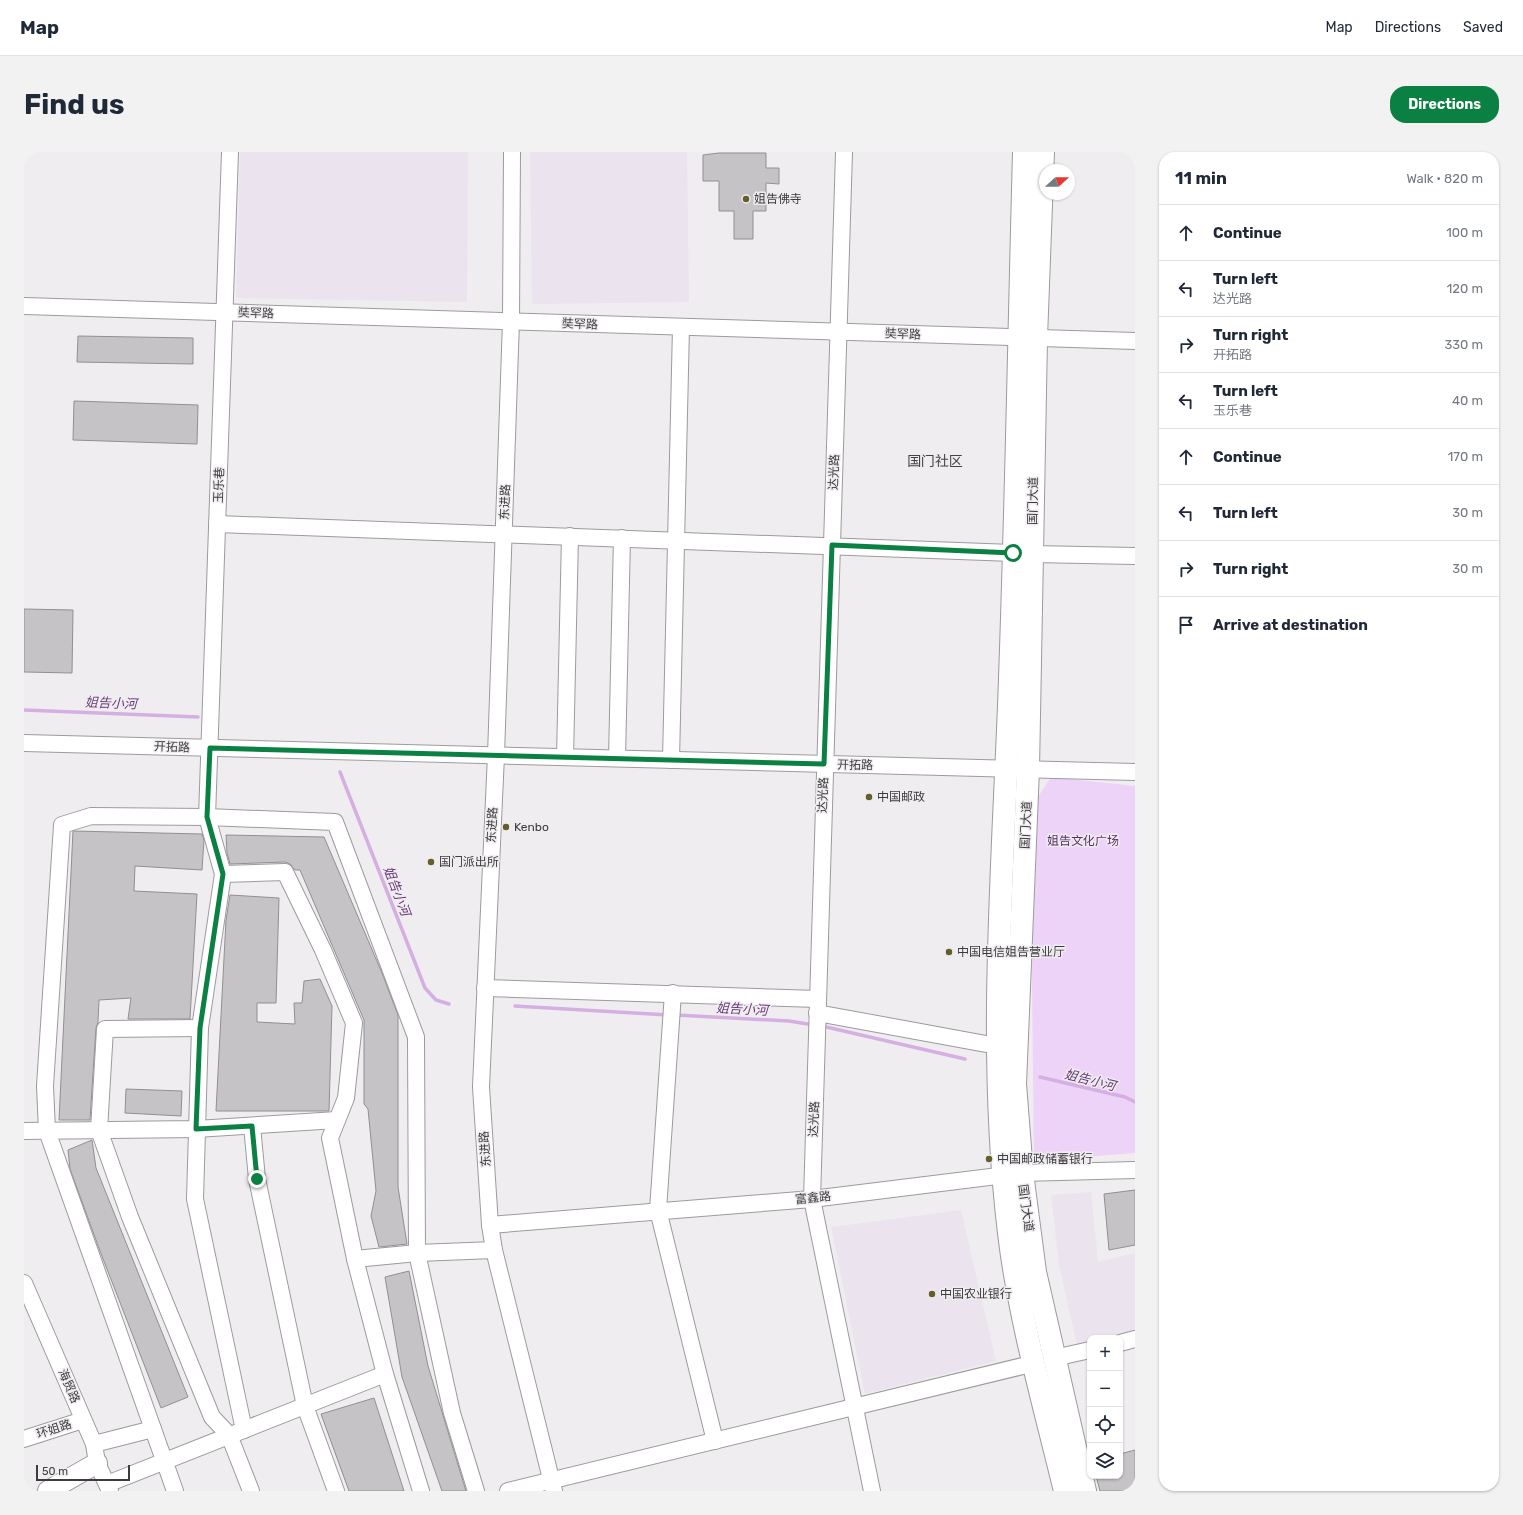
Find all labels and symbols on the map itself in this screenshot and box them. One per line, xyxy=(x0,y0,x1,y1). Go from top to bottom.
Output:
north arrow xyxy=(1039,164,1075,200)
place label: 姐告佛寺 xyxy=(754,192,802,206)
marker: 姐告佛寺 xyxy=(741,194,751,204)
street label: 奘罕路 xyxy=(238,305,274,321)
street label: 奘罕路 xyxy=(562,316,598,332)
street label: 奘罕路 xyxy=(885,326,921,342)
district label: 国门社区 xyxy=(907,453,963,470)
street label: 达光路 xyxy=(826,454,842,490)
street label: 玉乐巷 xyxy=(211,467,227,503)
street label: 国门大道 xyxy=(1026,477,1040,525)
street label: 东进路 xyxy=(497,484,513,520)
route start xyxy=(1004,544,1022,562)
water label: 姐告小河 xyxy=(85,695,140,712)
street label: 开拓路 xyxy=(154,739,190,755)
street label: 开拓路 xyxy=(837,758,873,772)
street label: 达光路 xyxy=(815,777,831,813)
place label: 中国邮政 xyxy=(877,790,925,804)
marker: 中国邮政 xyxy=(864,792,874,802)
street label: 国门大道 xyxy=(1018,801,1034,849)
street label: 东进路 xyxy=(484,807,500,843)
place label: Kenbo xyxy=(514,820,549,834)
marker: Kenbo xyxy=(501,822,511,832)
park label: 姐告文化广场 xyxy=(1047,834,1119,848)
place label: 国门派出所 xyxy=(439,855,499,869)
marker: 国门派出所 xyxy=(426,857,436,867)
water label: 姐告小河 xyxy=(381,864,414,921)
place label: 中国电信姐告营业厅 xyxy=(957,945,1065,959)
marker: 中国电信姐告营业厅 xyxy=(944,947,954,957)
water label: 姐告小河 xyxy=(716,1000,771,1018)
water label: 姐告小河 xyxy=(1063,1066,1120,1094)
street label: 达光路 xyxy=(806,1101,822,1137)
street label: 东进路 xyxy=(477,1131,493,1167)
place label: 中国邮政储蓄银行 xyxy=(997,1152,1093,1166)
marker: 中国邮政储蓄银行 xyxy=(984,1154,994,1164)
route end xyxy=(248,1170,266,1188)
street label: 国门大道 xyxy=(1016,1183,1036,1233)
street label: 富鑫路 xyxy=(794,1189,832,1207)
place label: 中国农业银行 xyxy=(940,1287,1012,1301)
marker: 中国农业银行 xyxy=(927,1289,937,1299)
street label: 海贸路 xyxy=(56,1367,82,1405)
street label: 环姐路 xyxy=(35,1417,73,1441)
scale bar xyxy=(36,1463,130,1482)

